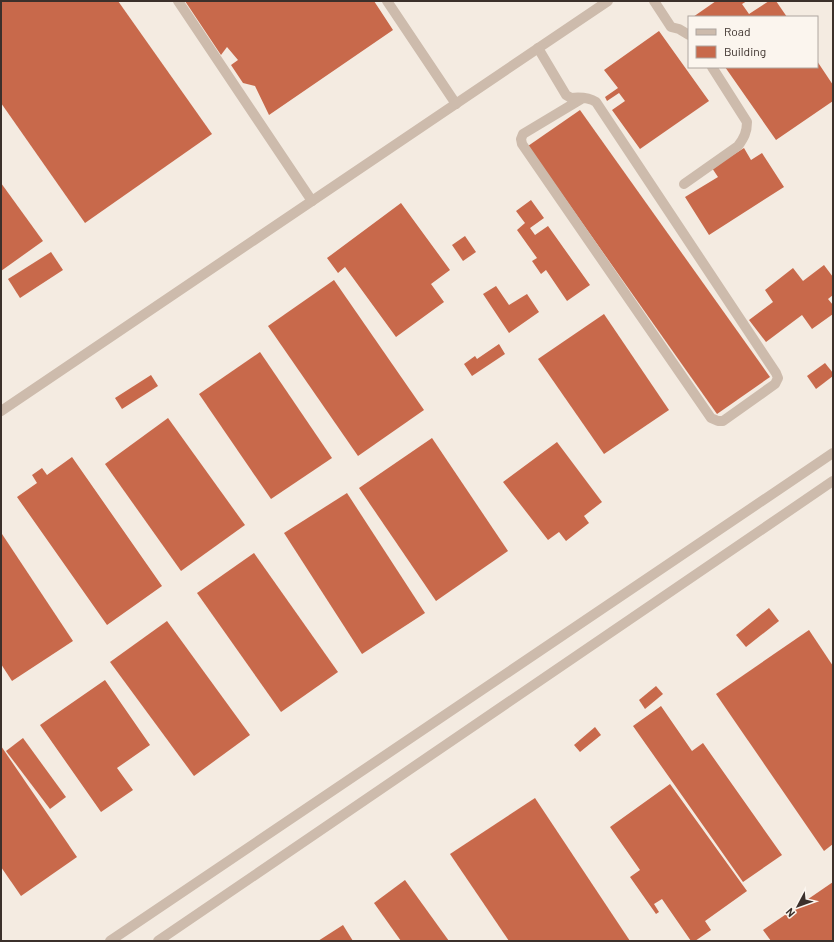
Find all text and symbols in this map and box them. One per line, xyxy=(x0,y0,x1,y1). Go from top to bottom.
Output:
legend xyxy=(688,16,818,68)
text: Road xyxy=(724,24,751,38)
text: Building xyxy=(724,44,766,58)
north arrow xyxy=(778,886,818,926)
text: N xyxy=(783,906,797,920)

